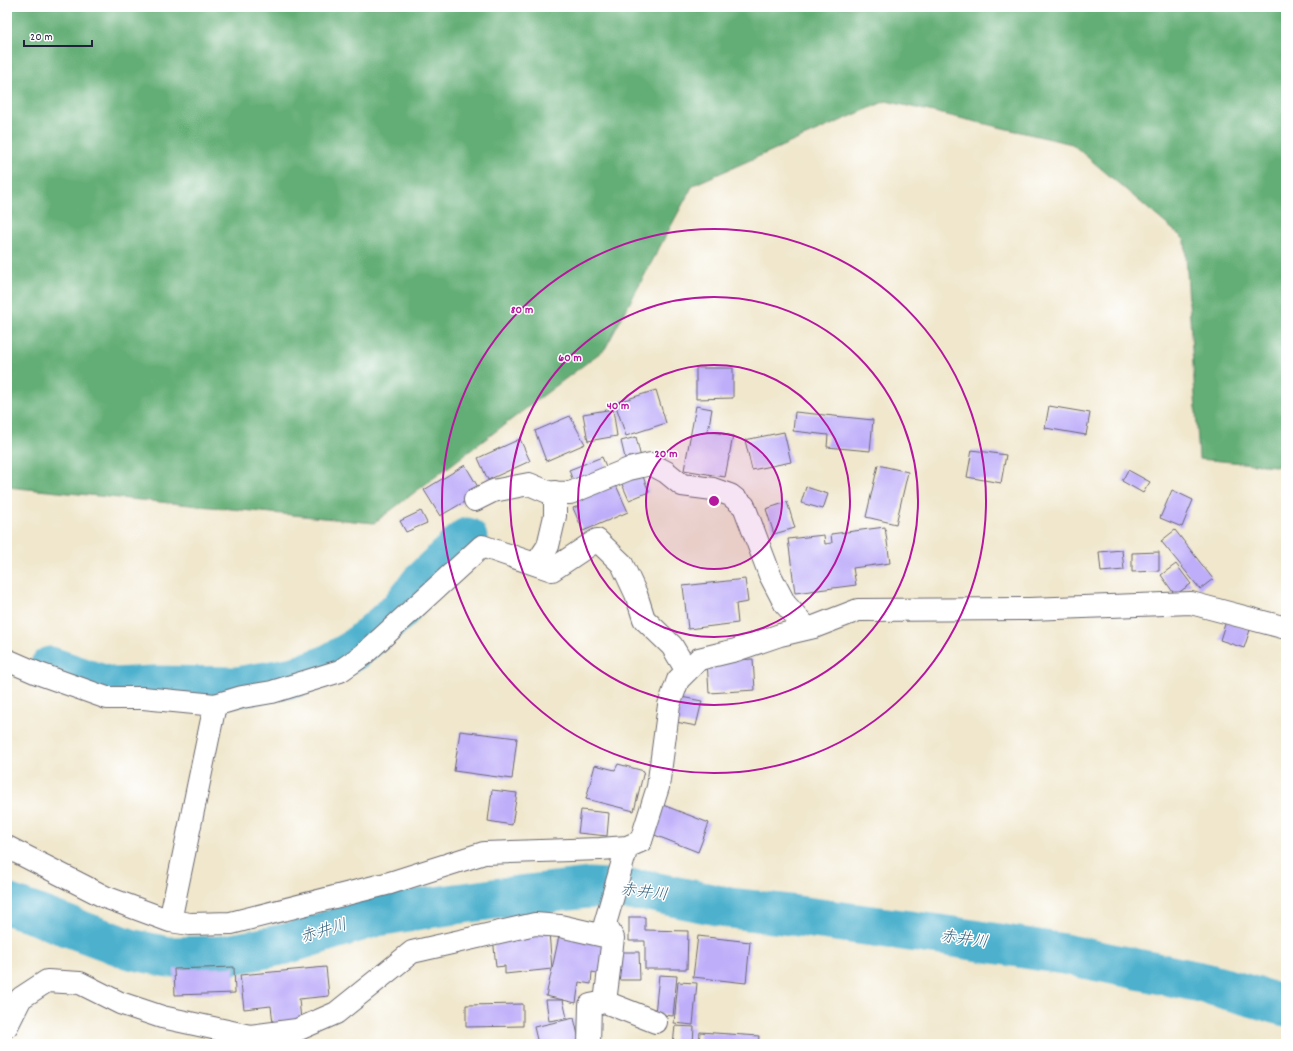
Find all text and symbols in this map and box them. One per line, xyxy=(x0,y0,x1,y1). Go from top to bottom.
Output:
scale bar xyxy=(24,22,92,48)
text: 20 m xyxy=(30,29,53,46)
text: 80 m xyxy=(511,302,533,319)
text: 60 m xyxy=(558,350,582,367)
text: 40 m xyxy=(607,398,629,415)
text: 20 m xyxy=(655,446,677,463)
centre of rings xyxy=(707,494,721,508)
water label: 赤井川 xyxy=(619,879,669,907)
water label: 赤井川 xyxy=(298,914,350,950)
water label: 赤井川 xyxy=(939,925,989,955)

